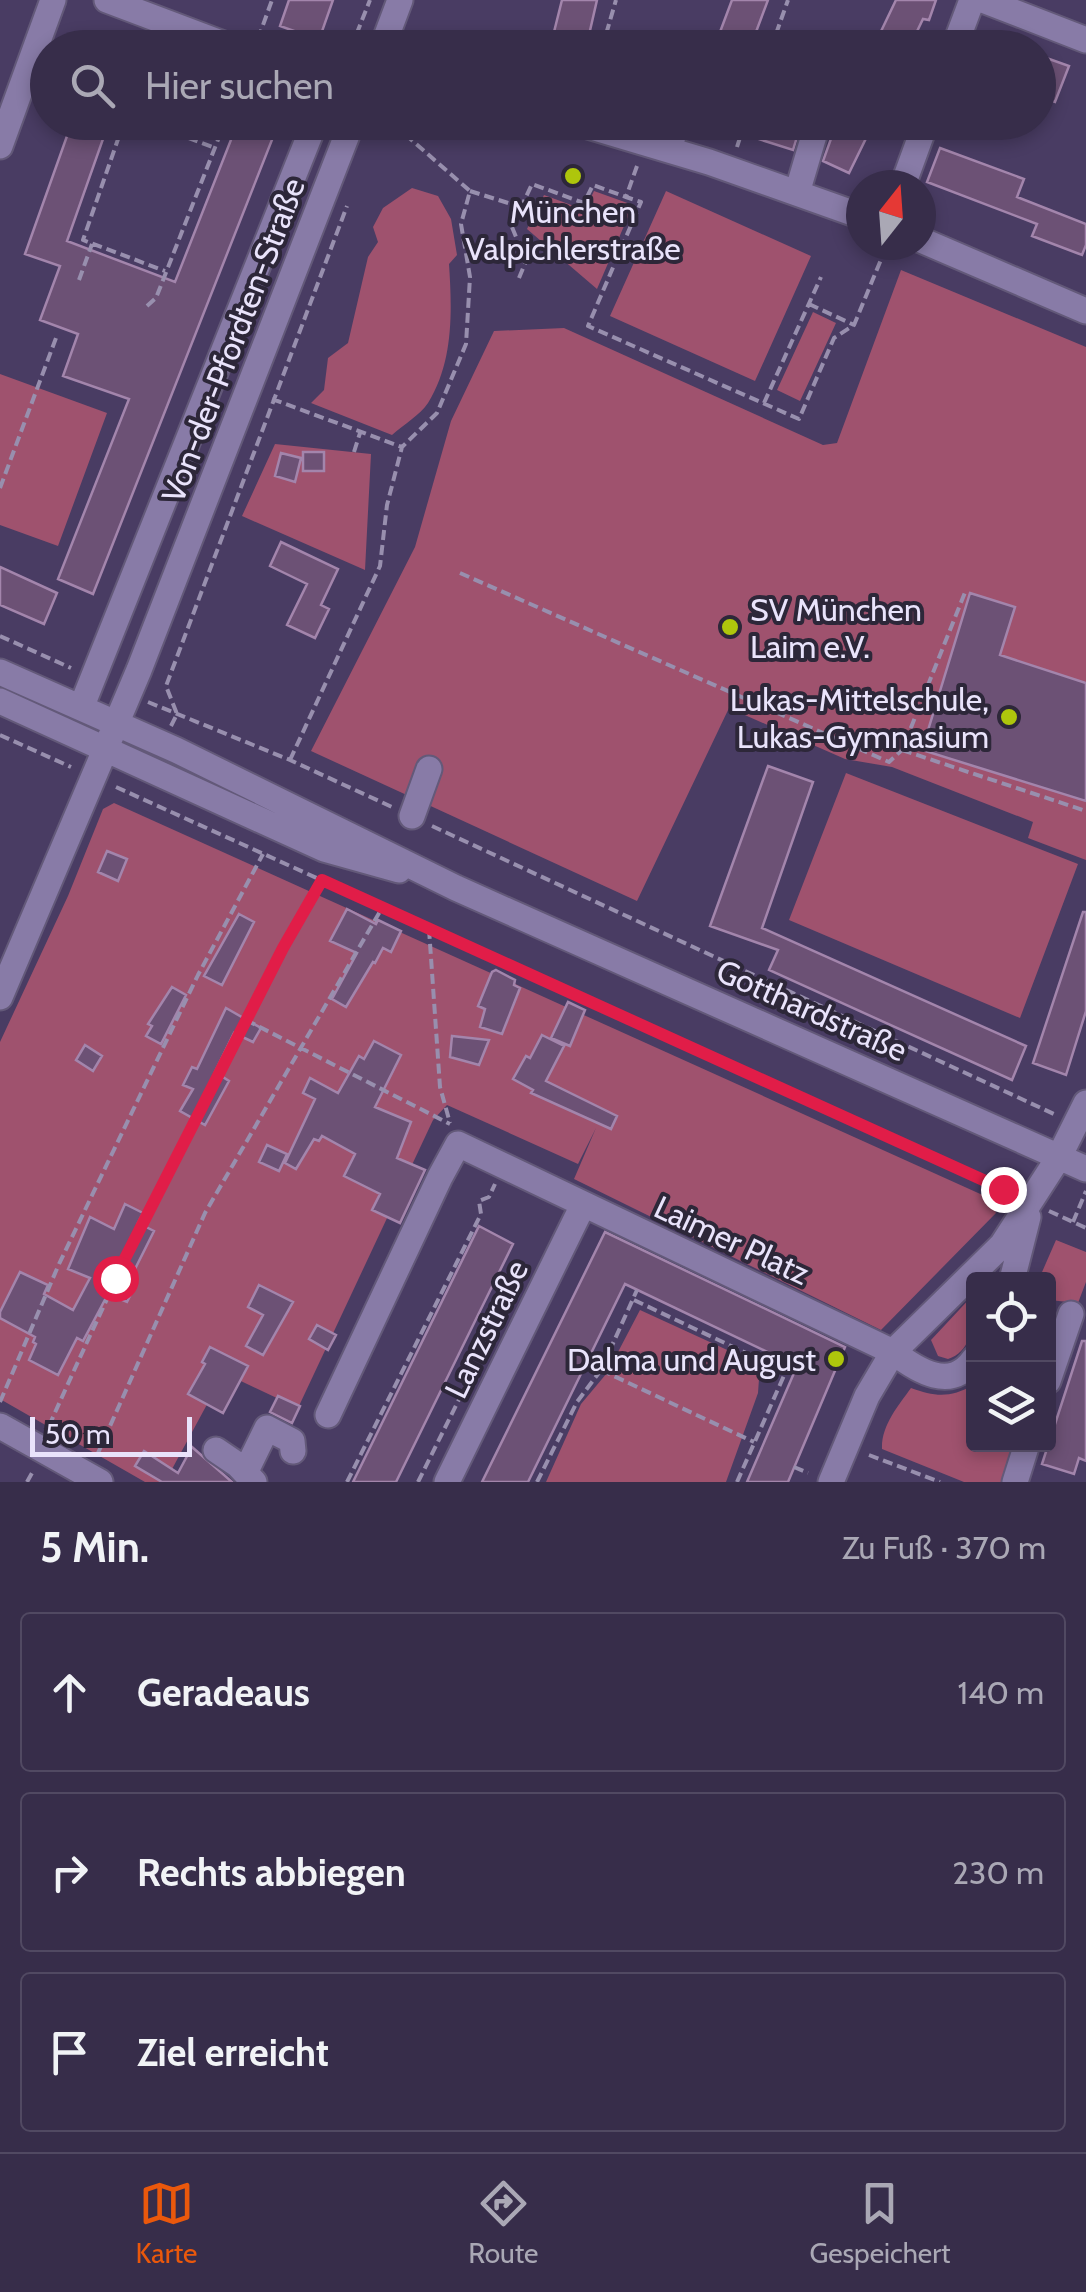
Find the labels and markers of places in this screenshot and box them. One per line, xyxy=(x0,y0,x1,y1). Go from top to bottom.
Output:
marker: München Valpichlerstraße xyxy=(562,165,584,187)
place label: München Valpichlerstraße xyxy=(465,192,681,268)
place label: SV München Laim e.V. xyxy=(750,590,922,666)
marker: SV München Laim e.V. xyxy=(719,616,741,638)
place label: Lukas-Mittelschule, Lukas-Gymnasium xyxy=(730,680,989,756)
marker: Lukas-Mittelschule, Lukas-Gymnasium xyxy=(998,706,1020,728)
place label: Dalma und August xyxy=(567,1340,816,1379)
marker: Dalma und August xyxy=(825,1348,847,1370)

